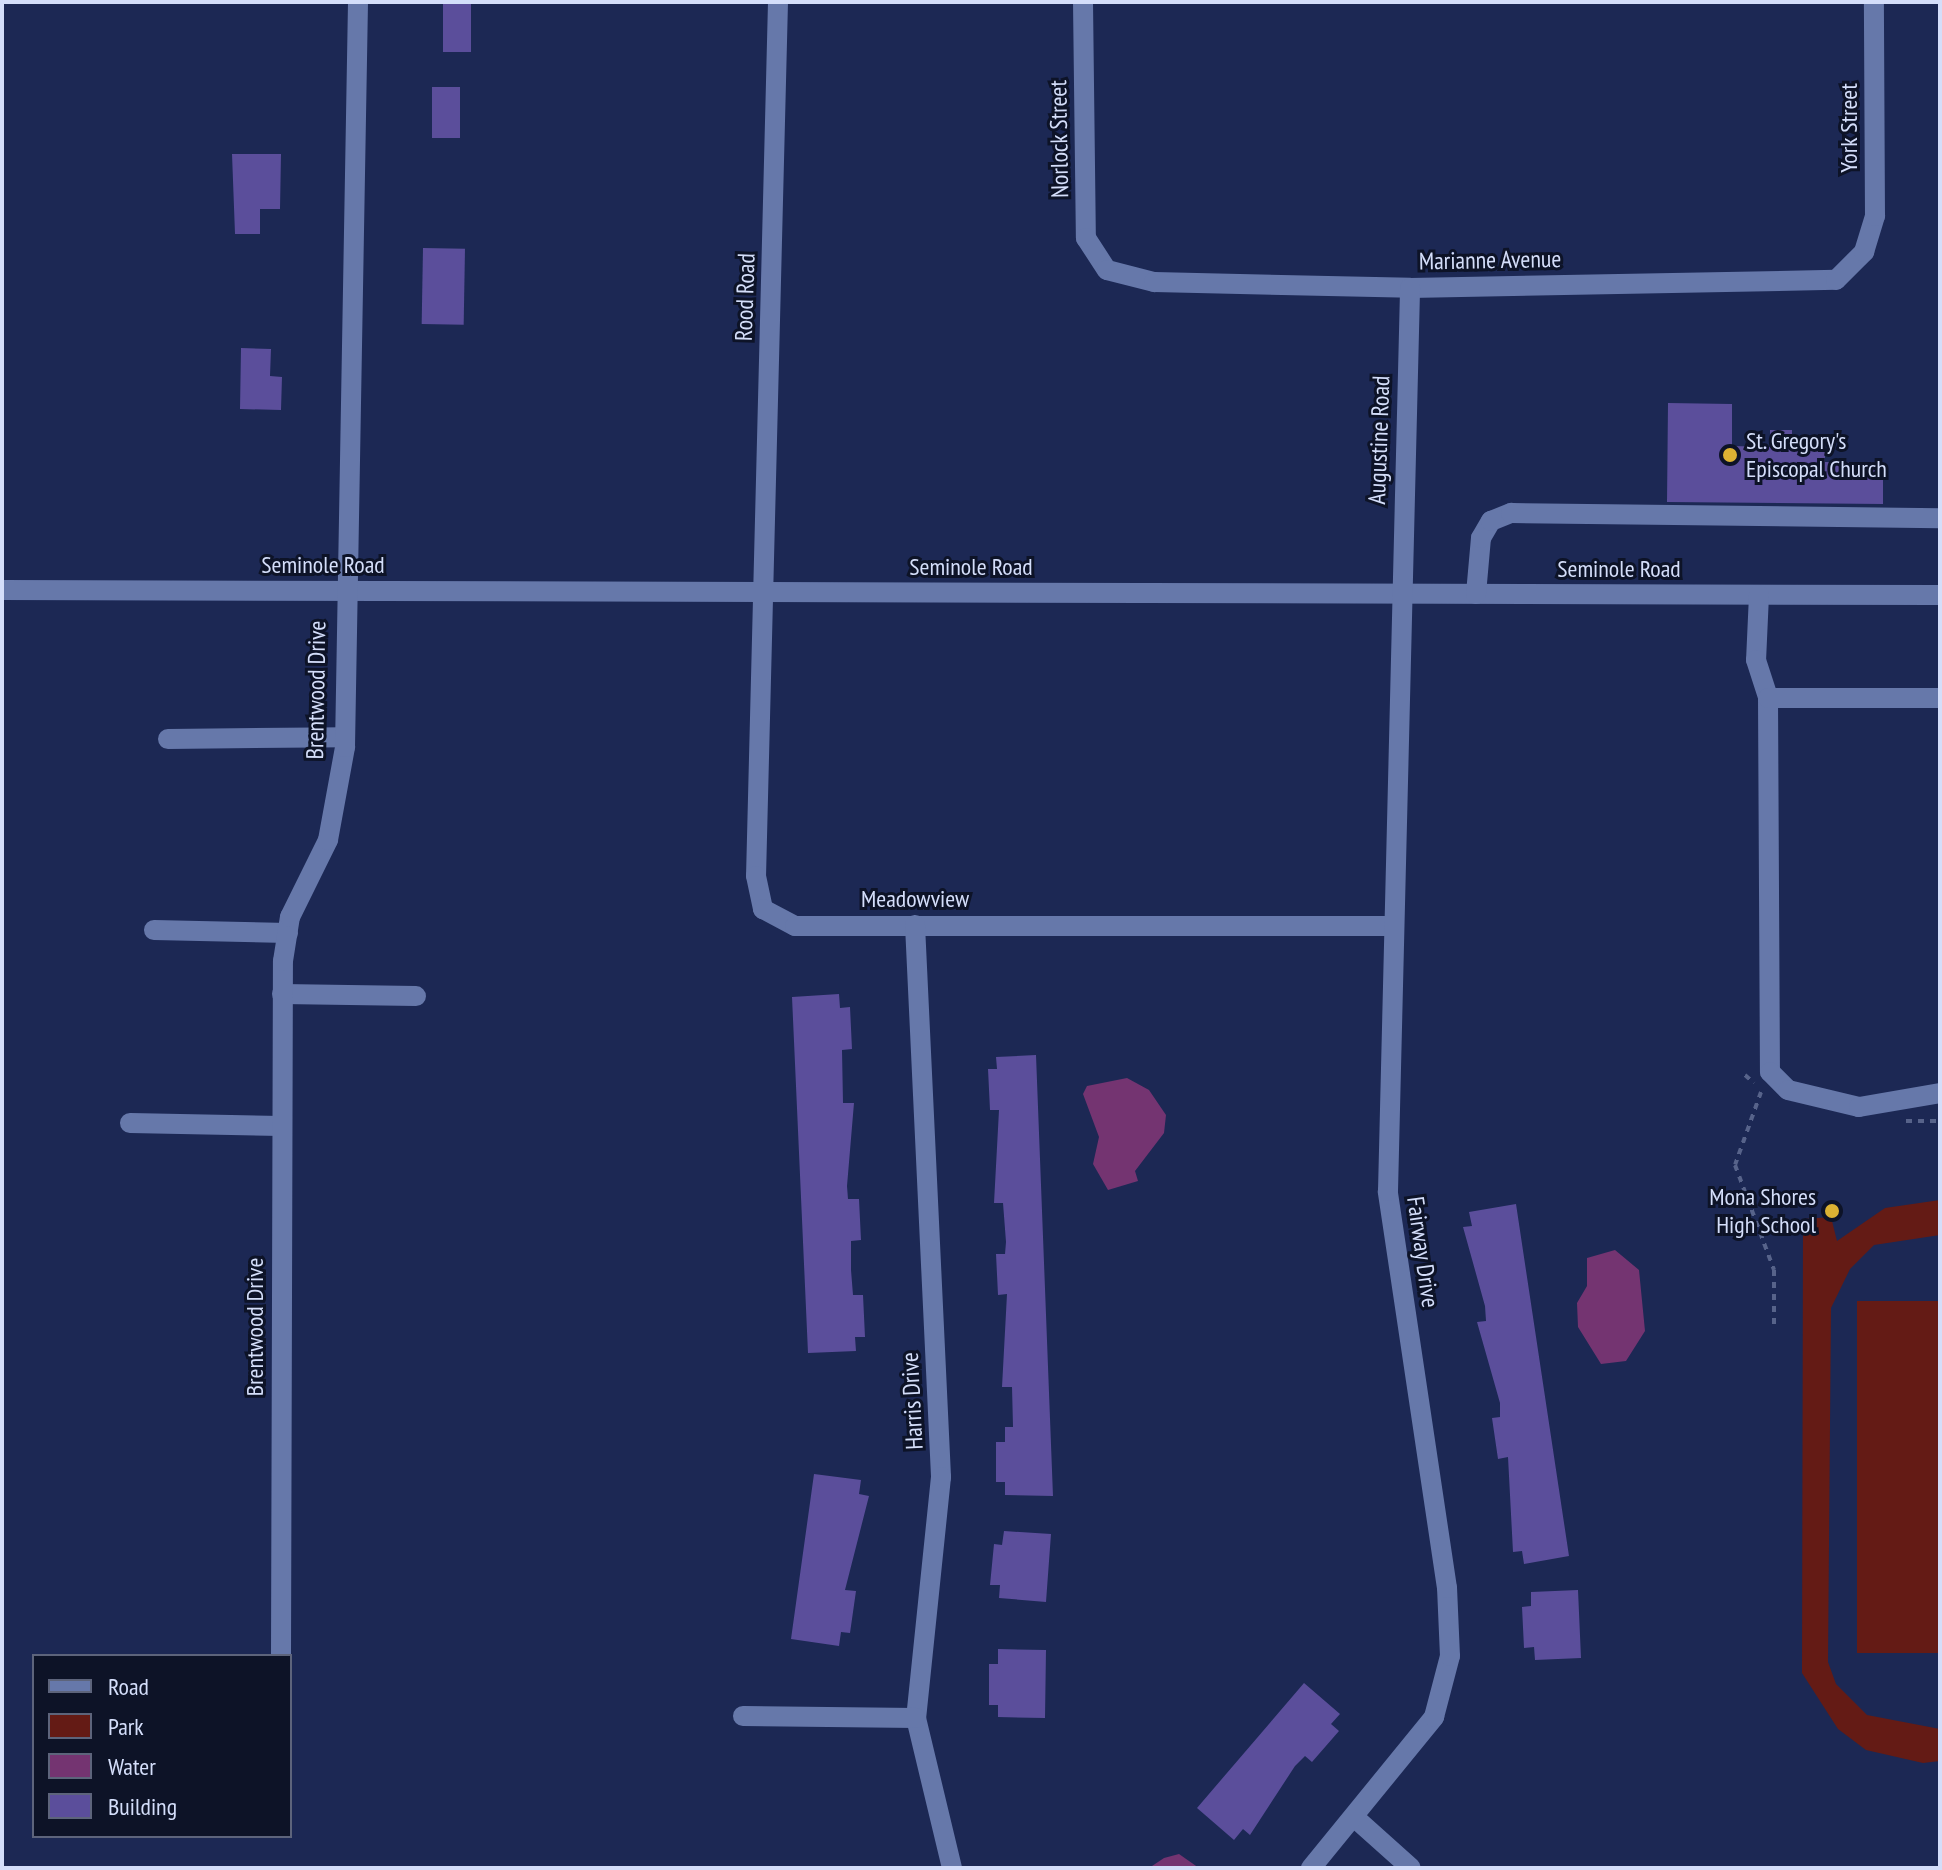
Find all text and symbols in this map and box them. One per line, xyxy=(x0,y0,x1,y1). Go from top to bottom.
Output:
street label: Norlock Street xyxy=(1044,80,1074,198)
street label: York Street xyxy=(1835,83,1863,173)
street label: Marianne Avenue xyxy=(1418,244,1562,276)
street label: Rood Road xyxy=(729,253,761,341)
street label: Augustine Road xyxy=(1362,375,1396,505)
place label: St. Gregory's Episcopal Church xyxy=(1746,427,1887,483)
marker: St. Gregory's Episcopal Church xyxy=(1721,446,1739,464)
street label: Seminole Road xyxy=(261,551,385,579)
street label: Seminole Road xyxy=(909,553,1033,581)
street label: Seminole Road xyxy=(1557,555,1681,583)
street label: Brentwood Drive xyxy=(300,620,332,760)
street label: Meadowview xyxy=(861,885,969,913)
place label: Mona Shores High School xyxy=(1709,1183,1816,1239)
street label: Fairway Drive xyxy=(1401,1194,1445,1310)
marker: Mona Shores High School xyxy=(1823,1202,1841,1220)
street label: Brentwood Drive xyxy=(241,1258,269,1396)
street label: Harris Drive xyxy=(895,1351,929,1451)
legend xyxy=(32,1654,292,1838)
text: Road xyxy=(108,1671,149,1702)
text: Park xyxy=(108,1711,144,1742)
text: Water xyxy=(108,1751,156,1782)
text: Building xyxy=(108,1791,177,1822)

